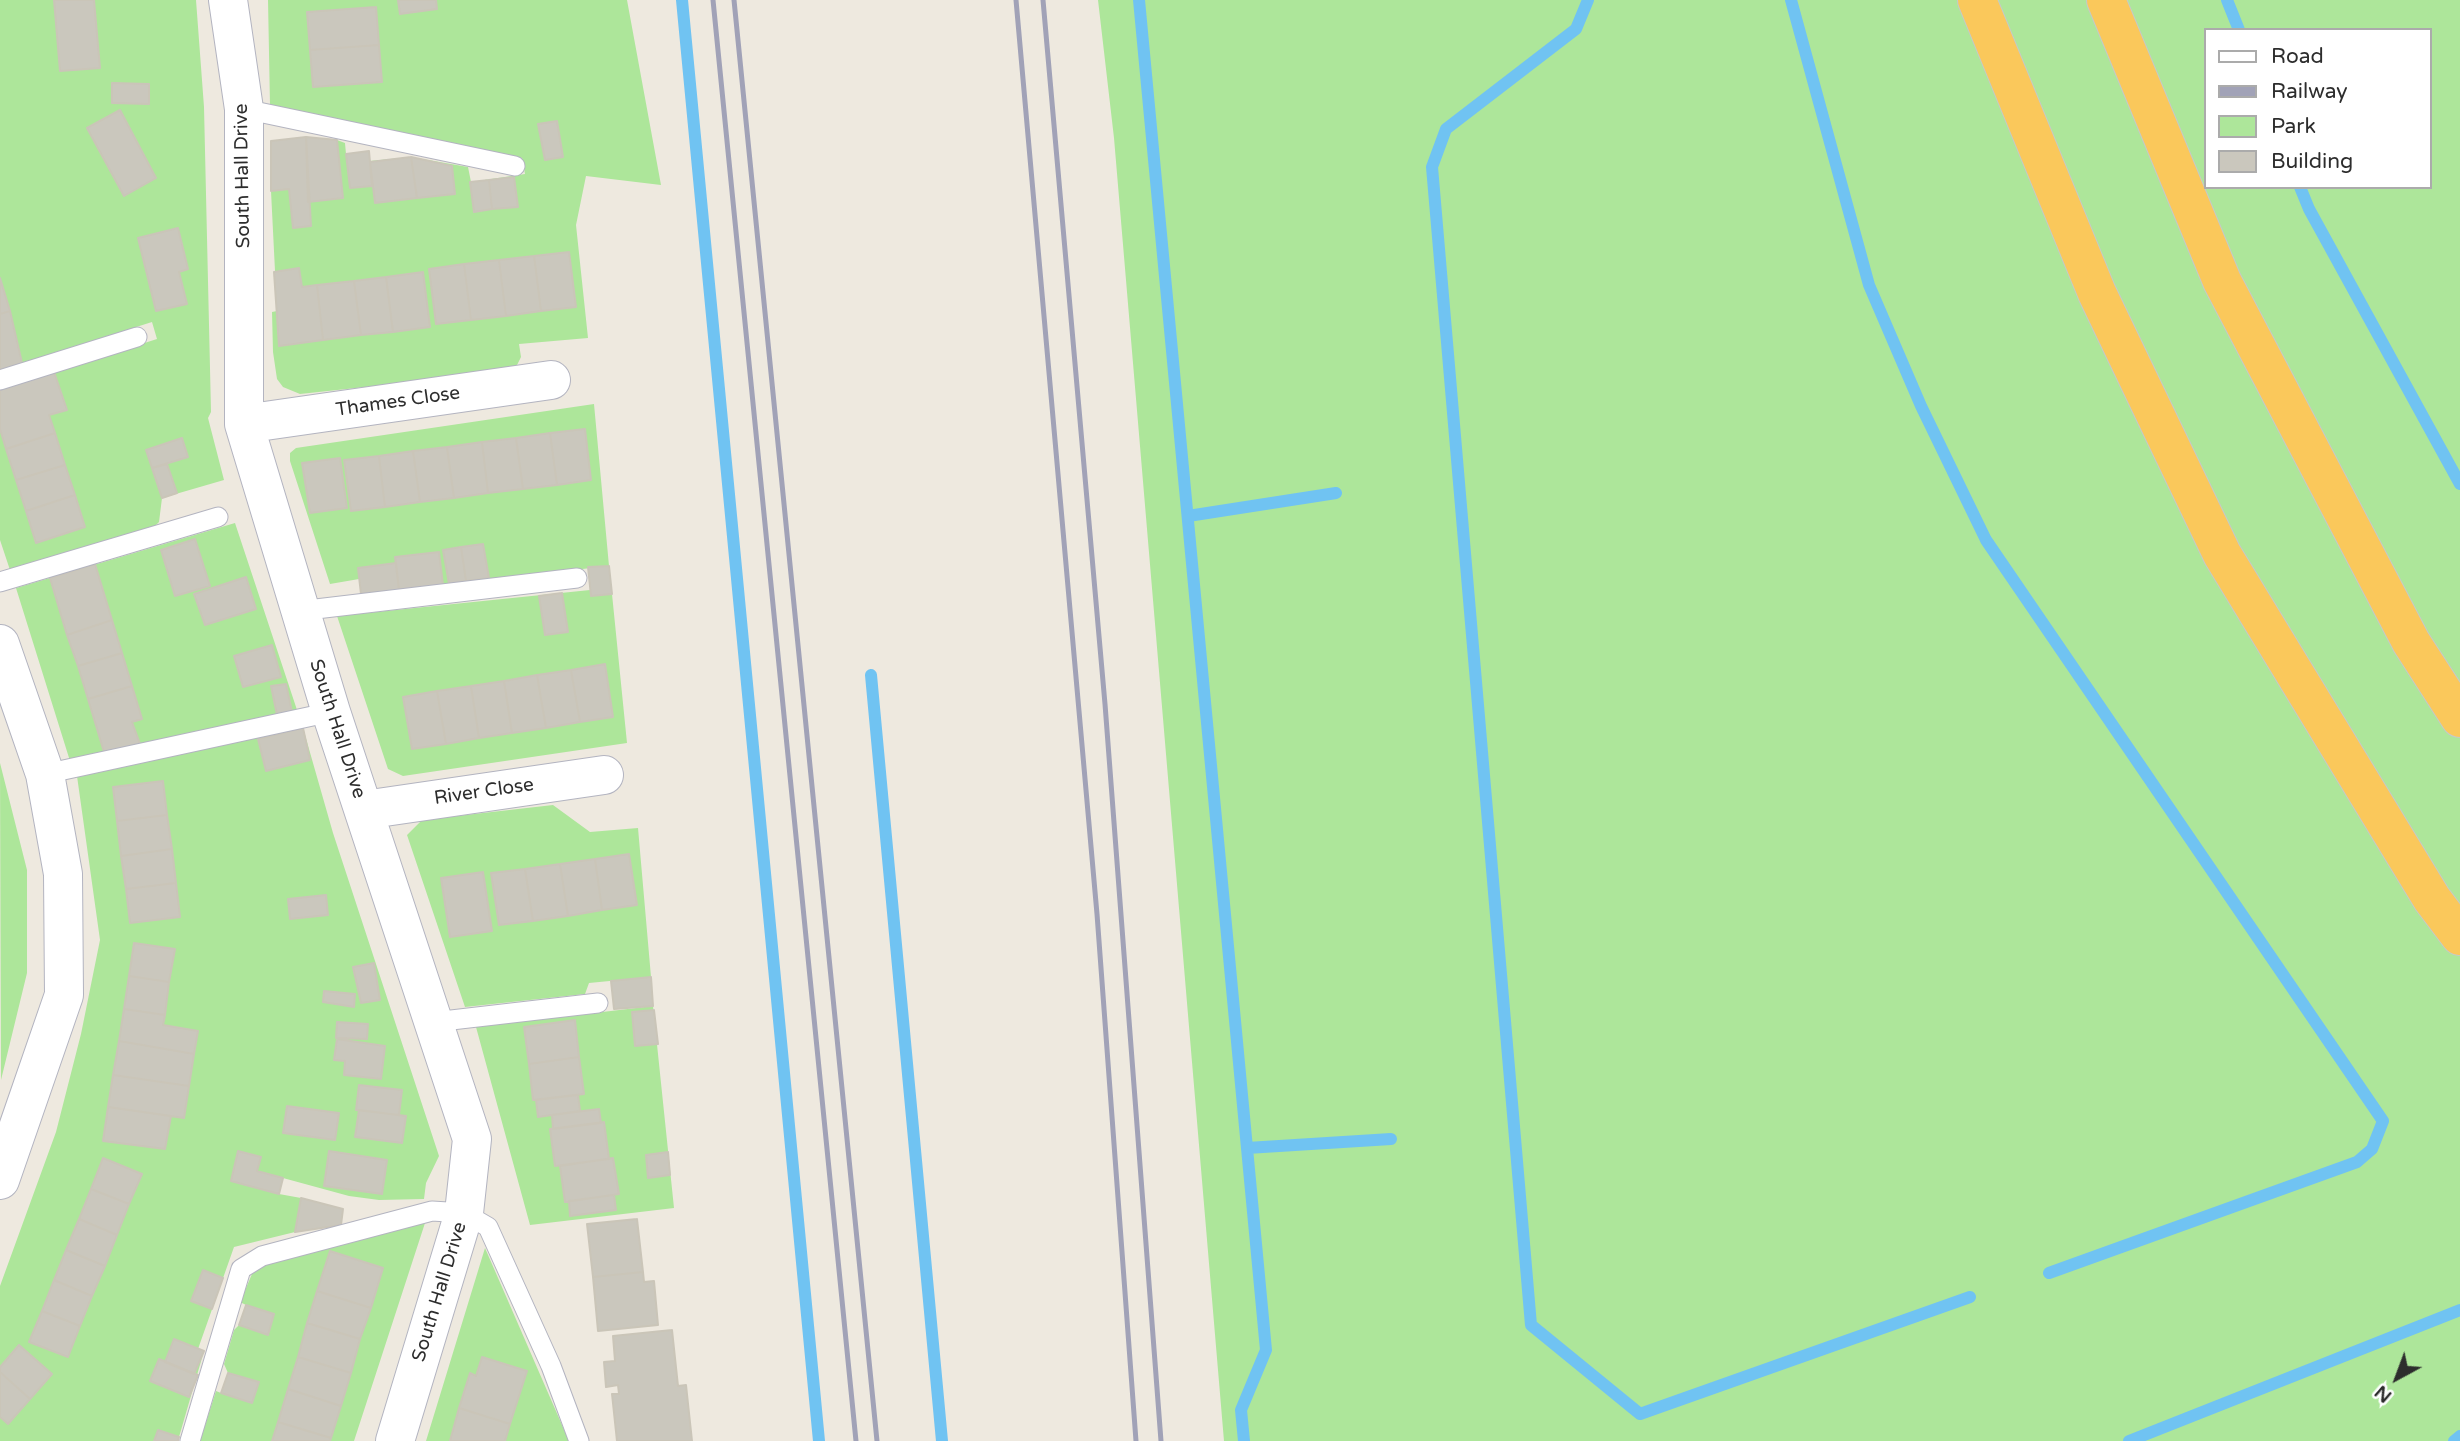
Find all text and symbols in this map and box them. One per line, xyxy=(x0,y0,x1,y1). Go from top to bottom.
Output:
legend xyxy=(2204,28,2432,189)
text: Road xyxy=(2271,44,2324,69)
text: Railway xyxy=(2271,79,2348,104)
street label: South Hall Drive xyxy=(230,103,256,249)
text: Park xyxy=(2271,114,2316,139)
text: Building xyxy=(2271,149,2353,174)
street label: Thames Close xyxy=(334,382,462,422)
street label: South Hall Drive xyxy=(304,657,370,801)
street label: River Close xyxy=(433,774,535,810)
street label: South Hall Drive xyxy=(408,1219,472,1365)
north arrow xyxy=(2362,1343,2432,1413)
text: N xyxy=(2370,1381,2396,1407)

